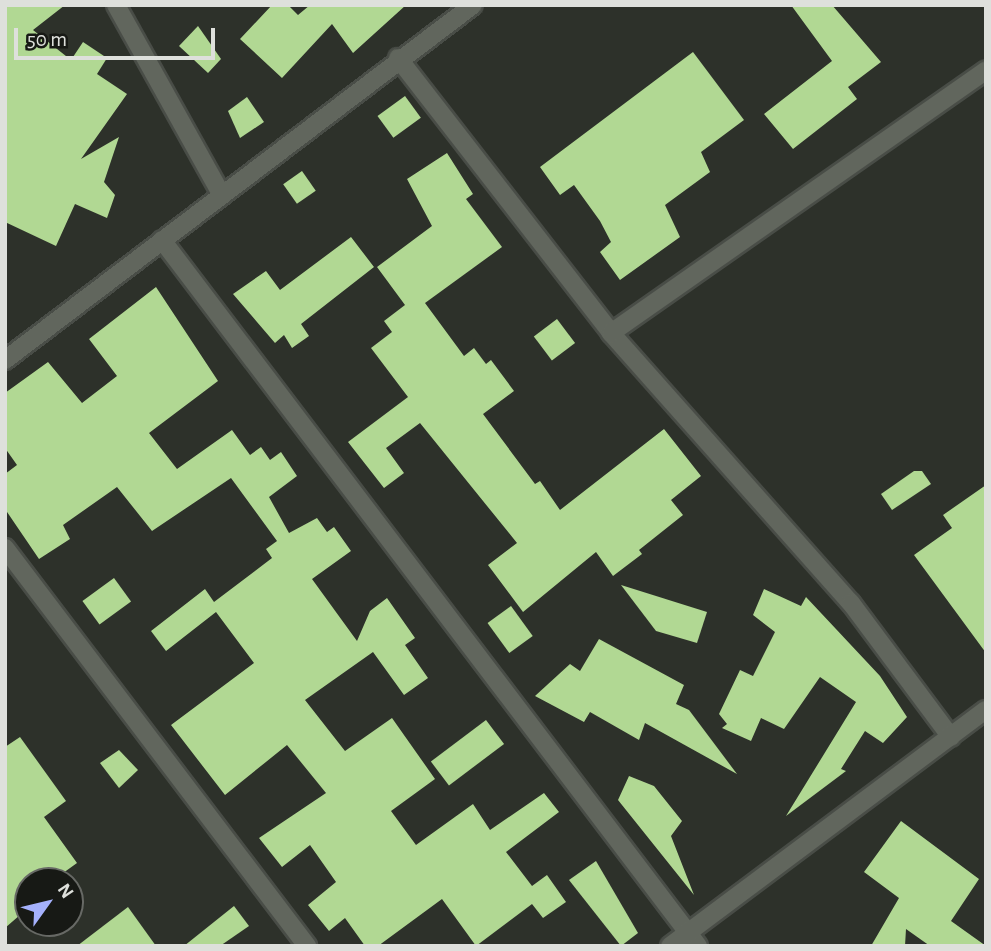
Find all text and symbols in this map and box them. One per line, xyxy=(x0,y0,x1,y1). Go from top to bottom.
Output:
scale bar xyxy=(18,14,219,58)
text: 50 m xyxy=(27,29,67,50)
north arrow xyxy=(14,867,84,937)
text: N xyxy=(54,880,77,902)

